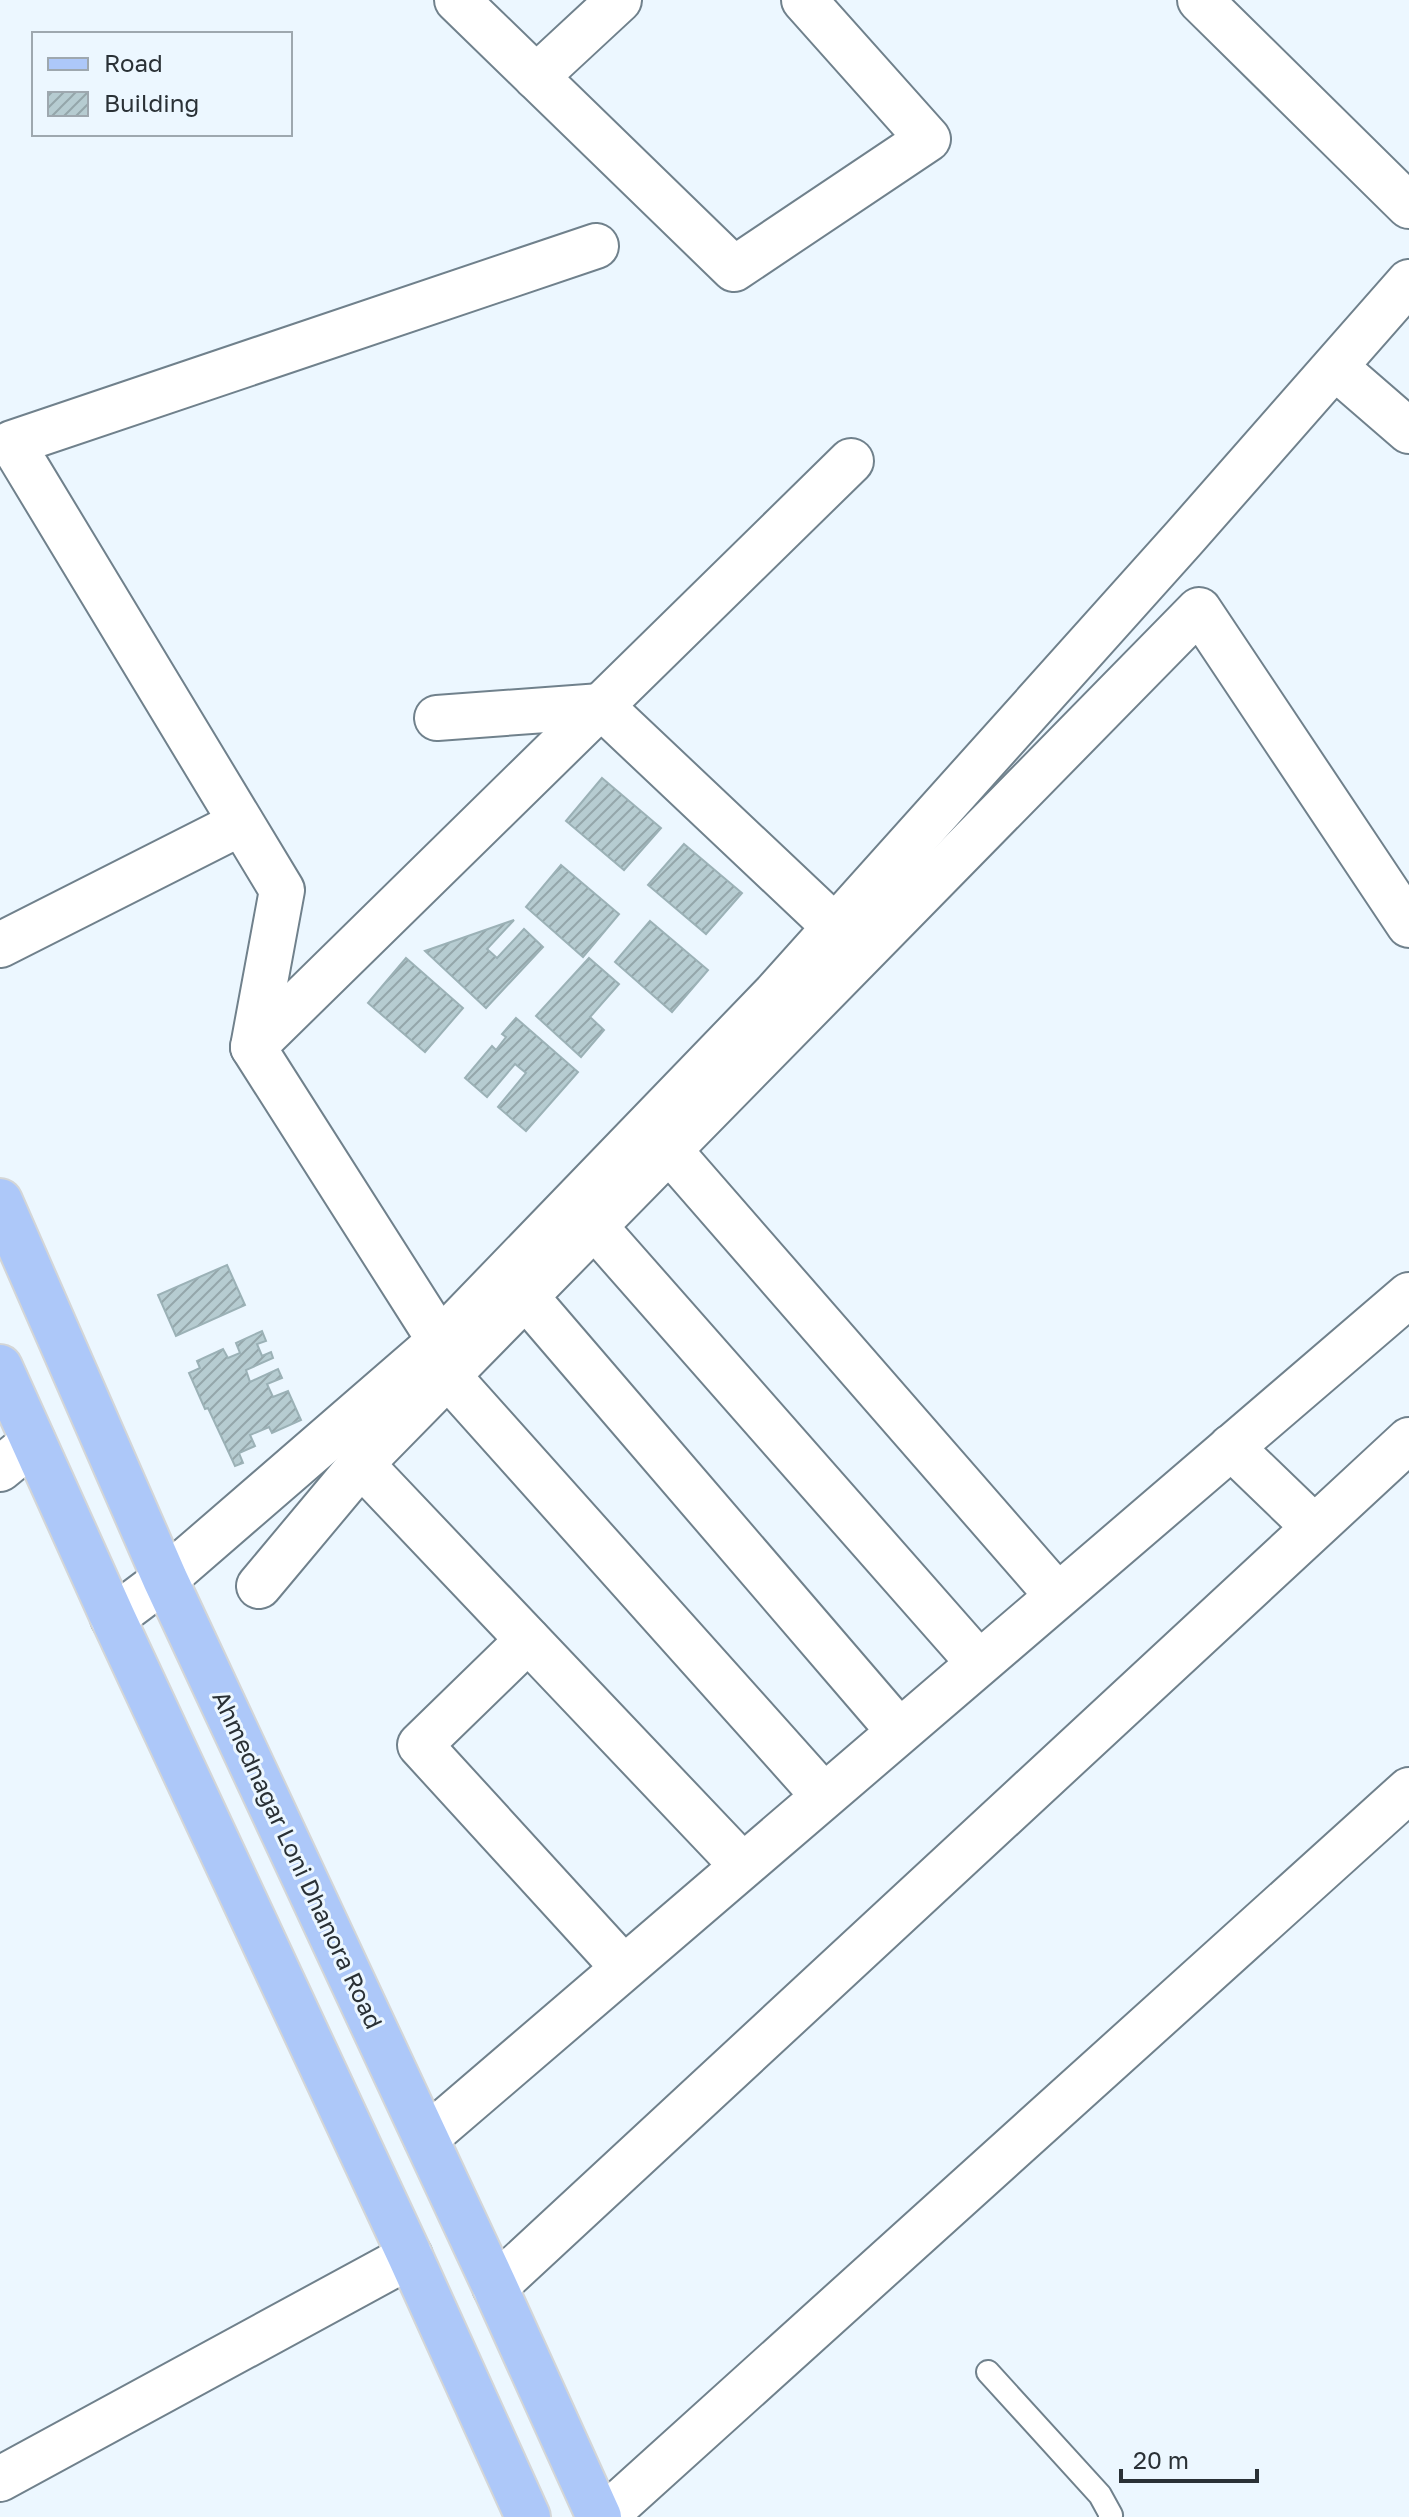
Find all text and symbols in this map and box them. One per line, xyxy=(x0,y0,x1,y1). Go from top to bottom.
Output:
legend xyxy=(32,32,292,136)
text: Road xyxy=(104,48,163,77)
text: Building xyxy=(104,88,199,117)
street label: Ahmednagar Loni Dhanora Road xyxy=(207,1686,390,2033)
scale bar xyxy=(1121,2433,1257,2483)
text: 20 m xyxy=(1133,2445,1189,2474)

